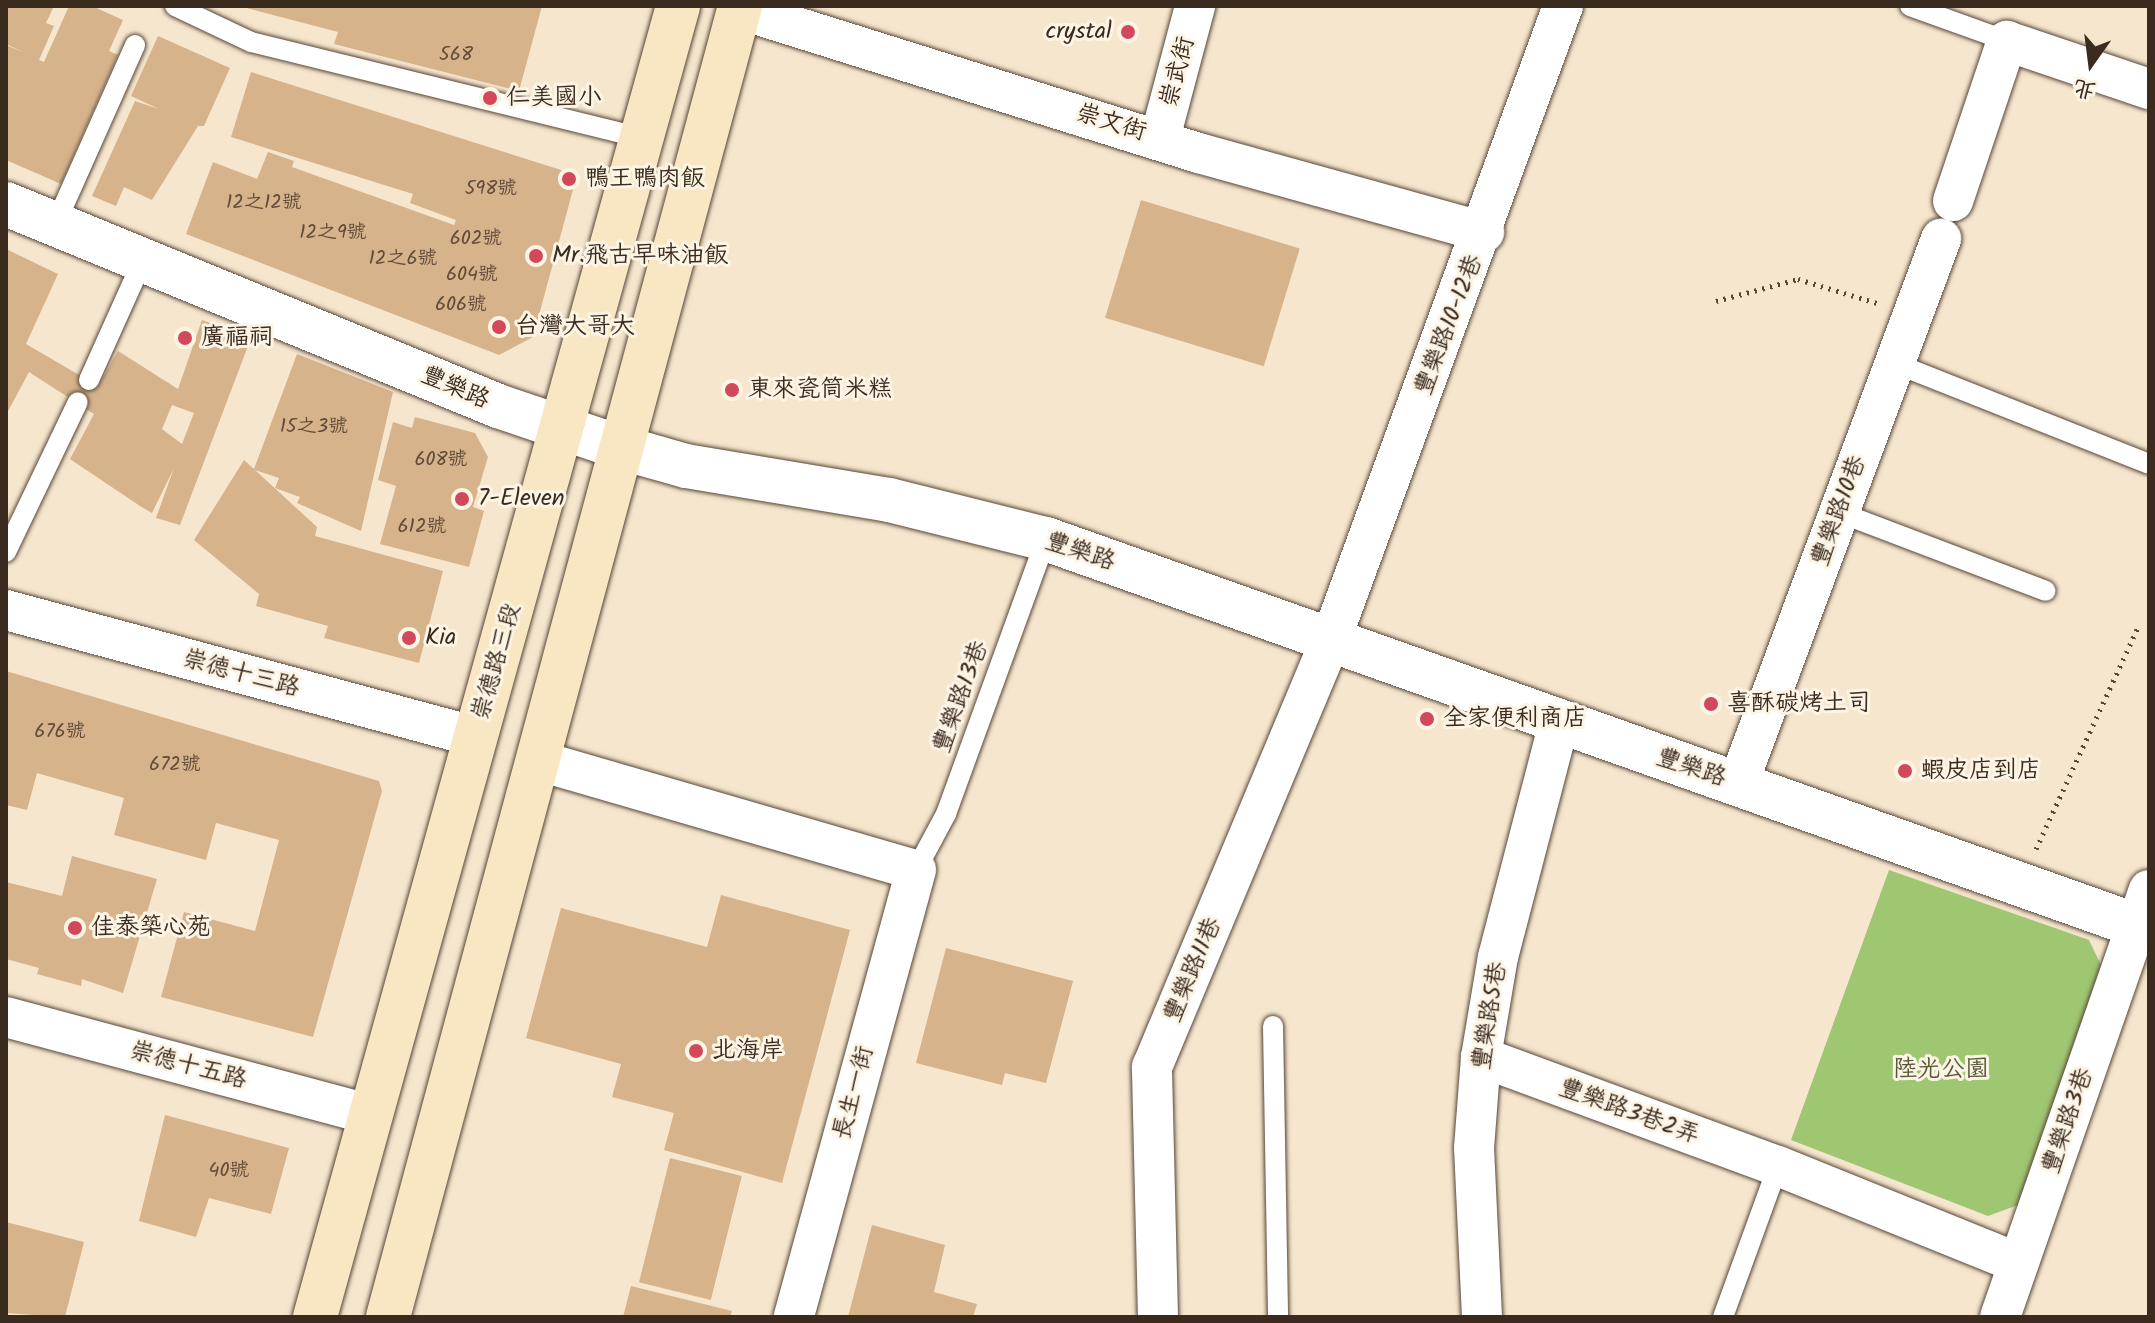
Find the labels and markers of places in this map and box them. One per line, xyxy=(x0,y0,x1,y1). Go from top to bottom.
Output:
place label: crystal xyxy=(1045,18,1112,46)
marker: crystal xyxy=(1119,23,1137,41)
place label: 仁美國小 xyxy=(506,84,602,112)
marker: 仁美國小 xyxy=(481,89,499,107)
place label: 鴨王鴨肉飯 xyxy=(585,165,705,193)
marker: 鴨王鴨肉飯 xyxy=(560,170,578,188)
place label: Mr.飛古早味油飯 xyxy=(552,242,729,270)
marker: Mr.飛古早味油飯 xyxy=(527,247,545,265)
place label: 台灣大哥大 xyxy=(515,313,635,341)
marker: 台灣大哥大 xyxy=(490,318,508,336)
place label: 廣福祠 xyxy=(201,324,273,352)
marker: 廣福祠 xyxy=(176,329,194,347)
place label: 東來瓷筒米糕 xyxy=(748,376,892,404)
marker: 東來瓷筒米糕 xyxy=(723,381,741,399)
place label: 7-Eleven xyxy=(478,485,565,513)
marker: 7-Eleven xyxy=(453,490,471,508)
place label: Kia xyxy=(425,624,456,652)
marker: Kia xyxy=(400,629,418,647)
place label: 喜酥碳烤土司 xyxy=(1727,690,1871,718)
marker: 喜酥碳烤土司 xyxy=(1702,695,1720,713)
place label: 全家便利商店 xyxy=(1443,705,1587,733)
marker: 全家便利商店 xyxy=(1418,710,1436,728)
place label: 蝦皮店到店 xyxy=(1921,757,2041,785)
marker: 蝦皮店到店 xyxy=(1896,762,1914,780)
place label: 佳泰築心苑 xyxy=(91,914,211,942)
marker: 佳泰築心苑 xyxy=(66,919,84,937)
place label: 北海岸 xyxy=(712,1037,784,1065)
marker: 北海岸 xyxy=(687,1042,705,1060)

